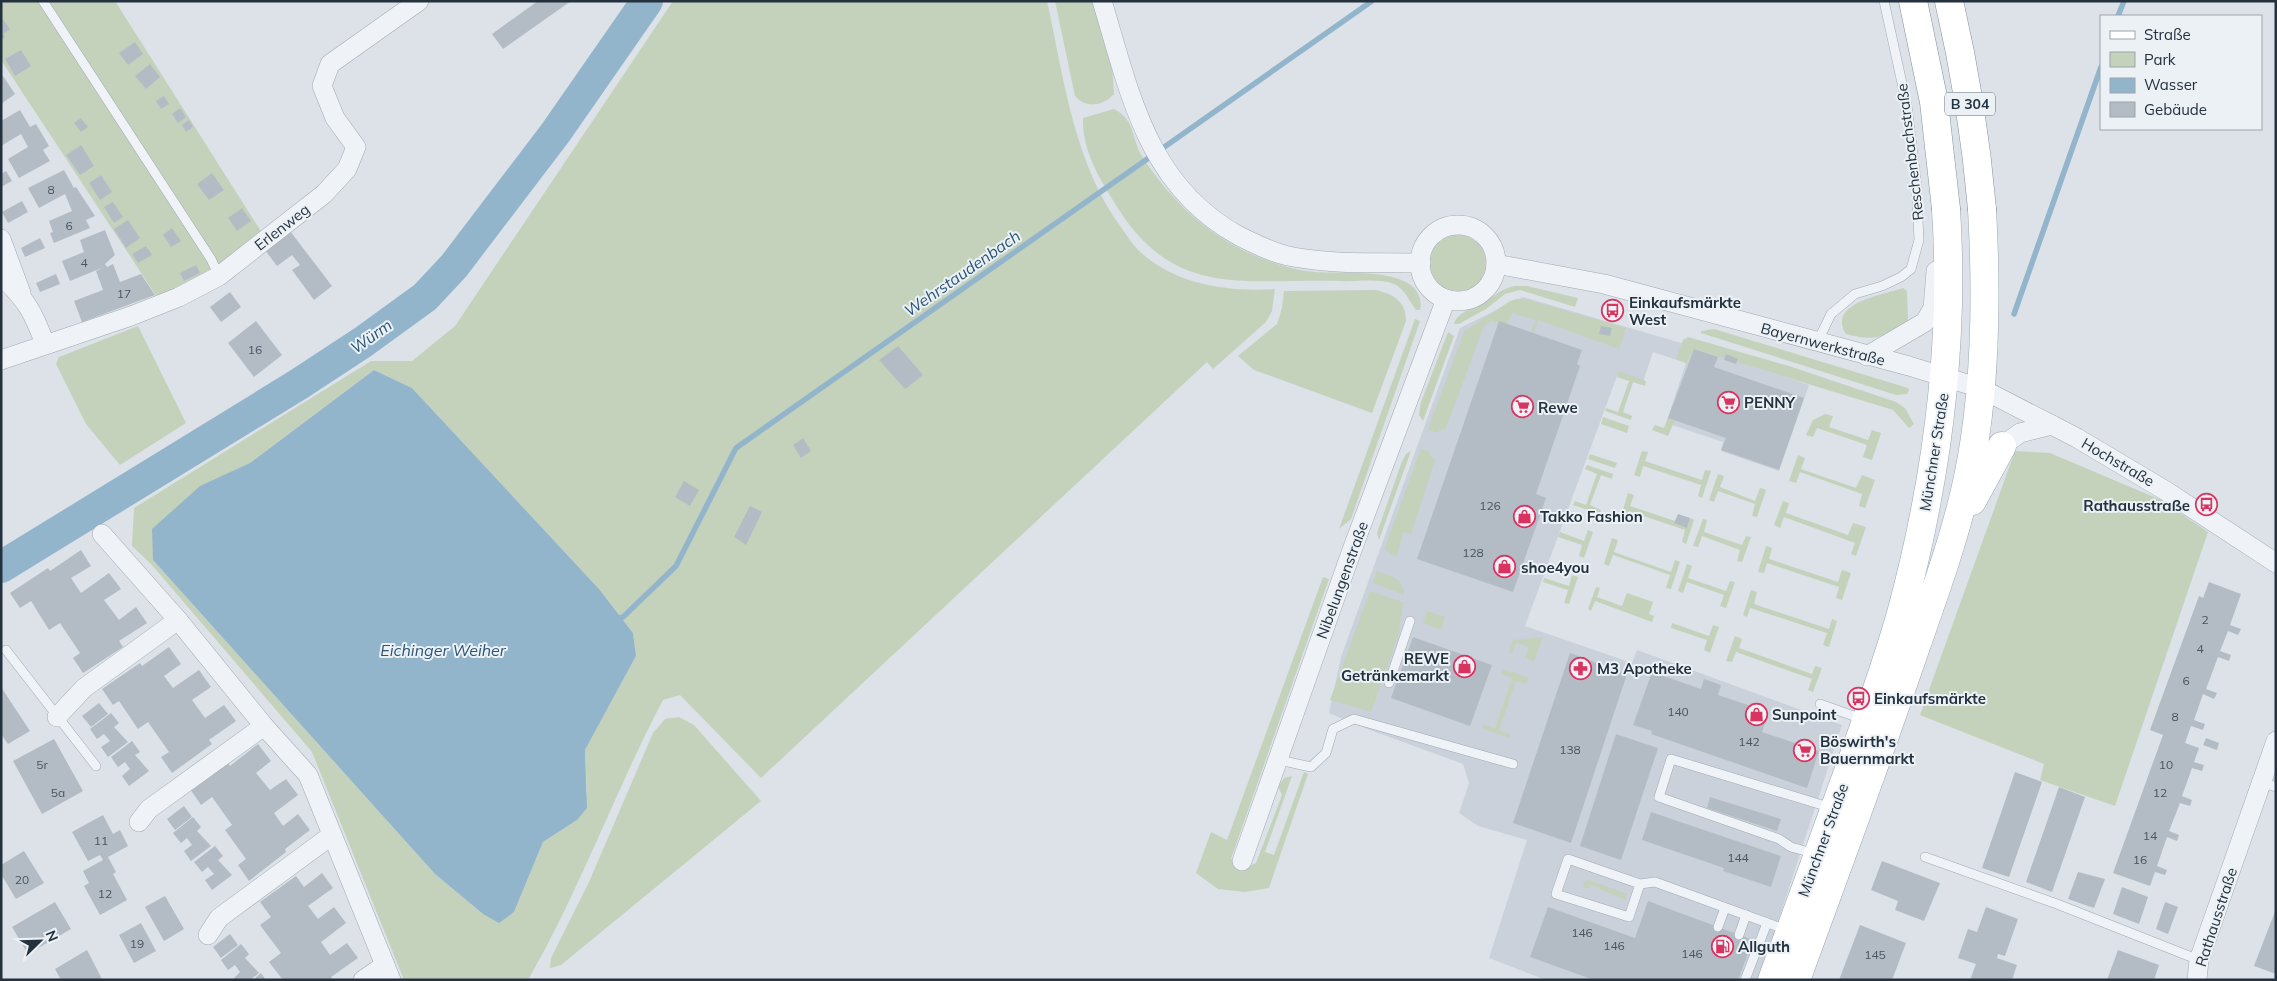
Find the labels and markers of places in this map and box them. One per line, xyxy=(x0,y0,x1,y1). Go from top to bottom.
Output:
place label: Einkaufsmärkte West xyxy=(1629,293,1741,329)
bus stop icon: Einkaufsmärkte West xyxy=(1601,299,1625,323)
supermarket icon: PENNY xyxy=(1716,390,1740,414)
place label: PENNY xyxy=(1744,393,1796,412)
supermarket icon: Rewe xyxy=(1510,395,1534,419)
place label: Rewe xyxy=(1538,398,1578,417)
bus stop icon: Rathausstraße xyxy=(2194,493,2218,517)
place label: Rathausstraße xyxy=(2083,496,2190,515)
shop icon: Takko Fashion xyxy=(1512,504,1536,528)
place label: Takko Fashion xyxy=(1540,507,1643,526)
shop icon: shoe4you xyxy=(1493,555,1517,579)
place label: shoe4you xyxy=(1521,558,1589,577)
place label: REWE Getränkemarkt xyxy=(1341,649,1449,685)
shop icon: REWE Getränkemarkt xyxy=(1453,655,1477,679)
pharmacy icon: M3 Apotheke xyxy=(1569,656,1593,680)
place label: M3 Apotheke xyxy=(1597,659,1692,678)
bus stop icon: Einkaufsmärkte xyxy=(1846,686,1870,710)
place label: Einkaufsmärkte xyxy=(1874,689,1986,708)
shop icon: Sunpoint xyxy=(1744,702,1768,726)
place label: Sunpoint xyxy=(1772,705,1837,724)
place label: Böswirth's Bauernmarkt xyxy=(1820,732,1914,768)
supermarket icon: Böswirth's Bauernmarkt xyxy=(1792,738,1816,762)
fuel station icon: Allguth xyxy=(1710,934,1734,958)
place label: Allguth xyxy=(1738,937,1790,956)

